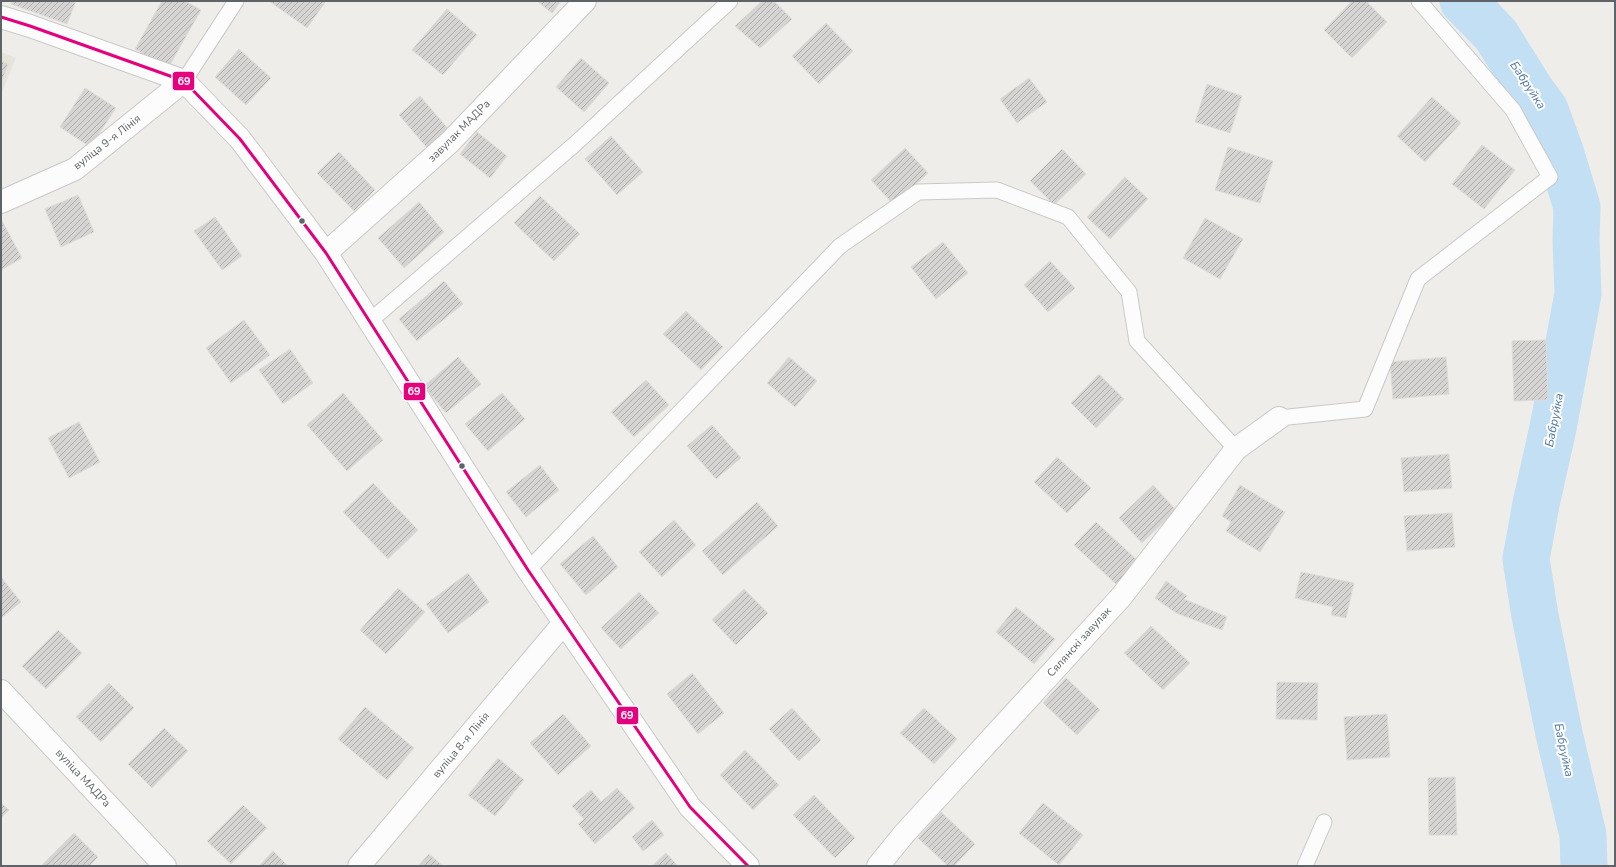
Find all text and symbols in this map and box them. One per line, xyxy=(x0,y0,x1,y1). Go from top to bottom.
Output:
water label: Бабруйка xyxy=(1507,58,1549,112)
line badge: 69 xyxy=(172,71,195,91)
text: 69 xyxy=(177,74,191,89)
street label: завулак МАДРа xyxy=(425,96,494,165)
street label: вуліца 9-я Лінія xyxy=(70,111,144,173)
unlabelled marker xyxy=(297,216,307,226)
line badge: 69 xyxy=(403,382,426,401)
text: 69 xyxy=(407,384,421,399)
water label: Бабруйка xyxy=(1541,392,1567,448)
unlabelled marker xyxy=(457,461,467,471)
street label: Сялянскі завулак xyxy=(1044,604,1115,680)
line badge: 69 xyxy=(616,706,639,725)
text: 69 xyxy=(620,708,634,723)
street label: вуліца 8-я Лінія xyxy=(429,709,493,781)
water label: Бабруйка xyxy=(1551,722,1577,778)
street label: вуліца МАДРа xyxy=(52,746,114,810)

